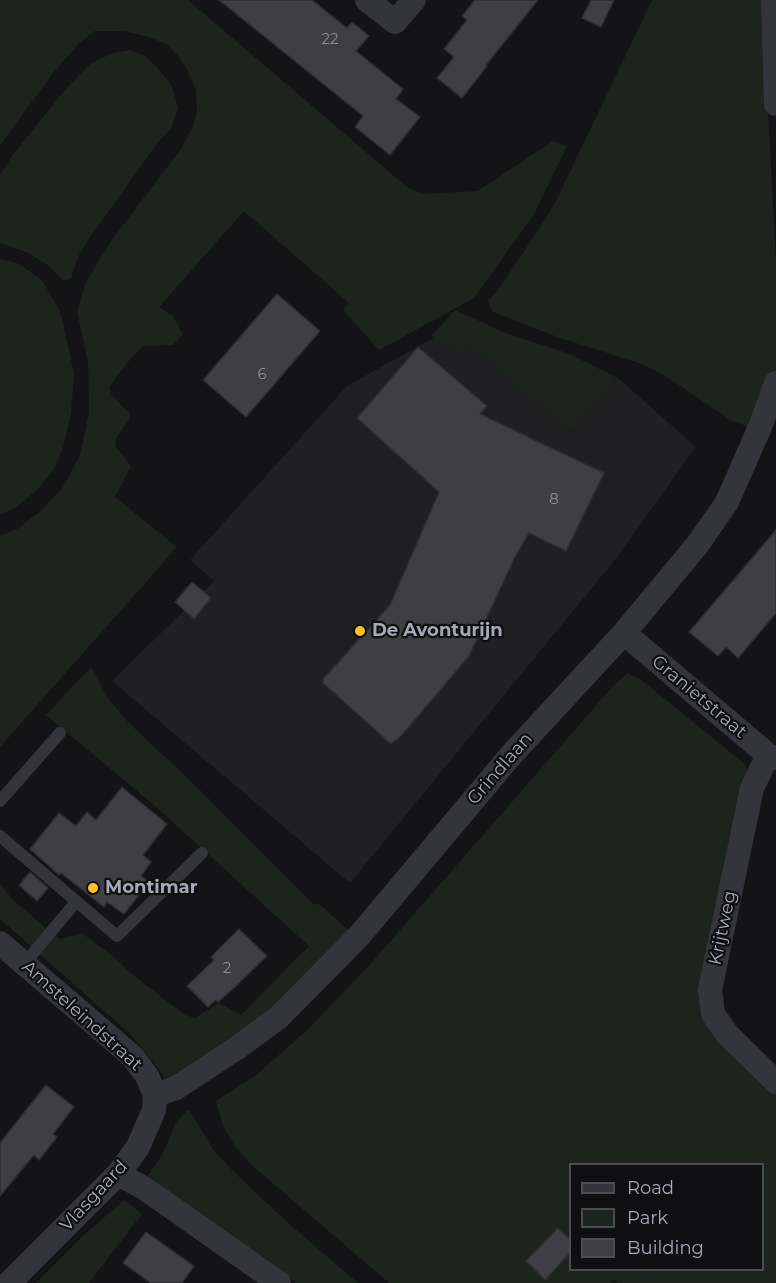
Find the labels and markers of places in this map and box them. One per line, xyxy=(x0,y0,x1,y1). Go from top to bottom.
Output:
place label: De Avonturijn xyxy=(372,620,503,642)
marker: De Avonturijn xyxy=(353,624,367,638)
place label: Montimar xyxy=(105,877,197,899)
marker: Montimar xyxy=(86,881,100,895)

